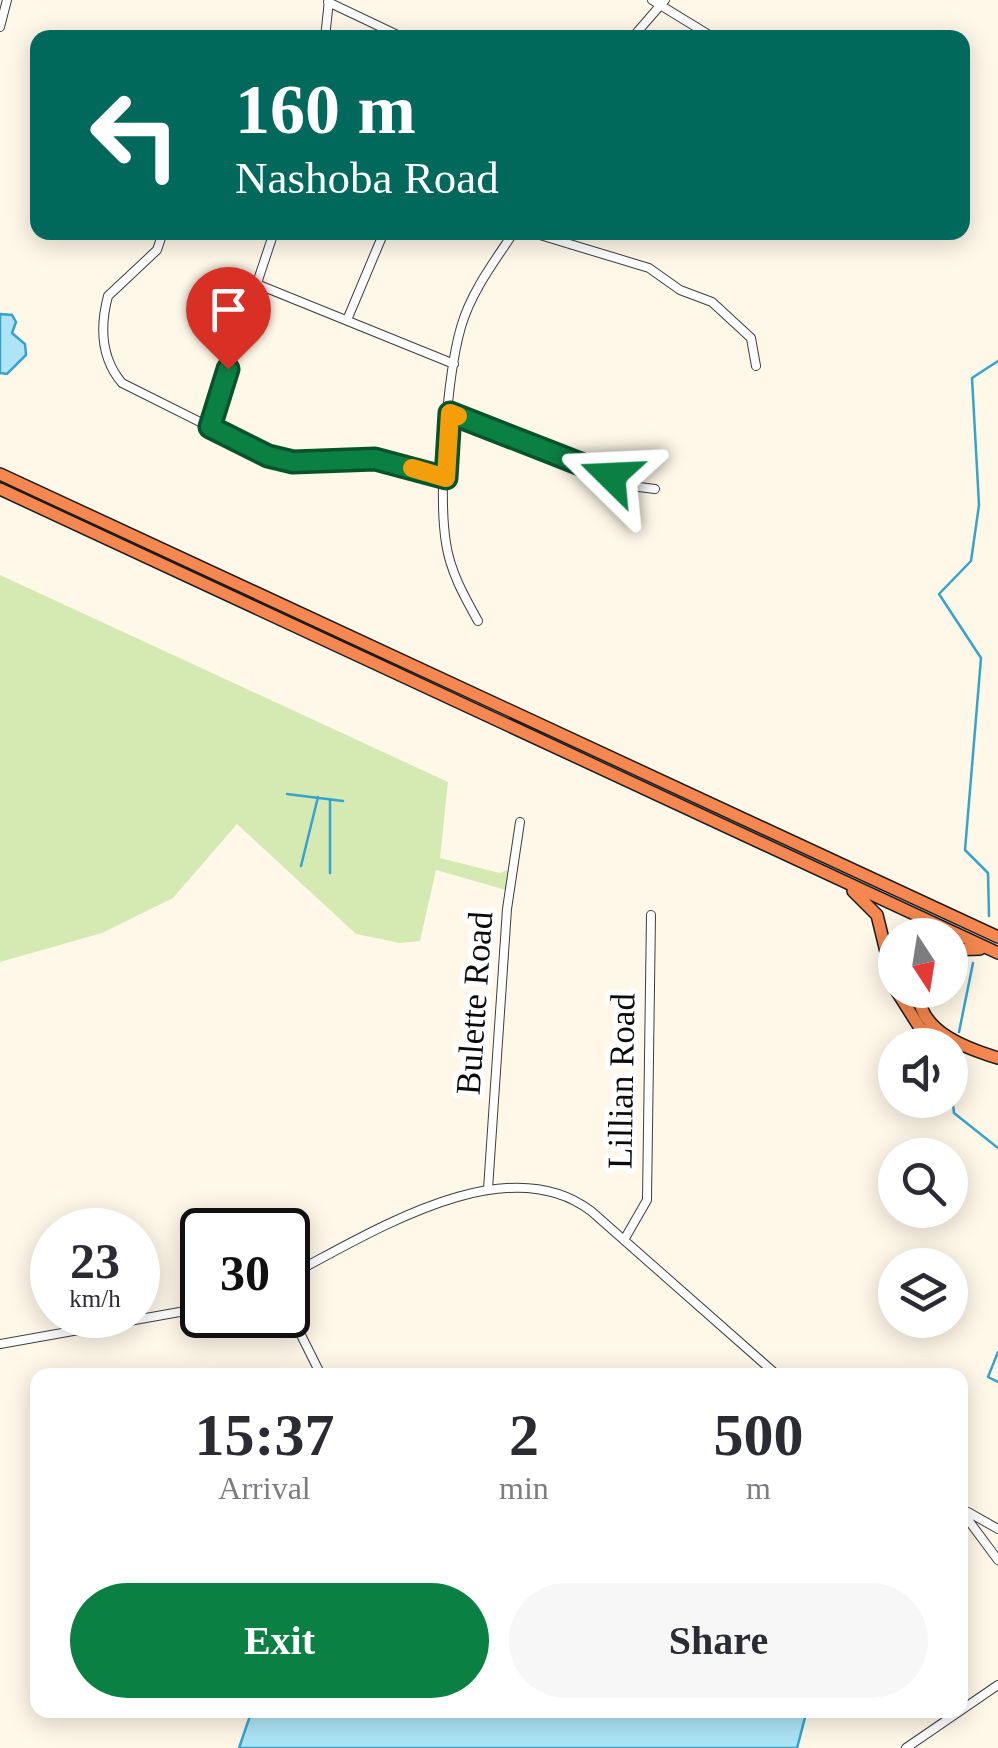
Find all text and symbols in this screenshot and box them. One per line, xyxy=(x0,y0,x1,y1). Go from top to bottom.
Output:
icon: left xyxy=(70,70,200,200)
text: 160 m xyxy=(235,71,416,148)
text: Nashoba Road xyxy=(235,153,499,203)
pin xyxy=(186,267,271,370)
icon: arrive xyxy=(201,282,256,337)
position arrow xyxy=(559,424,663,528)
street label: Bulette Road xyxy=(449,910,500,1096)
north arrow xyxy=(878,918,968,1008)
map controls xyxy=(878,918,968,1338)
street label: Lillian Road xyxy=(600,992,643,1169)
button: sound xyxy=(878,1028,968,1118)
button: search xyxy=(878,1138,968,1228)
speed limit sign: 30 xyxy=(180,1208,310,1338)
text: 23 xyxy=(70,1233,120,1289)
button: layers xyxy=(878,1248,968,1338)
text: km/h xyxy=(69,1285,121,1312)
text: 15:37 xyxy=(195,1402,335,1468)
text: 2 xyxy=(509,1402,539,1468)
text: 500 xyxy=(713,1402,803,1468)
text: Arrival xyxy=(218,1470,311,1506)
text: min xyxy=(499,1470,549,1506)
text: m xyxy=(746,1470,771,1506)
button: Exit xyxy=(70,1583,489,1698)
button: Share xyxy=(509,1583,928,1698)

